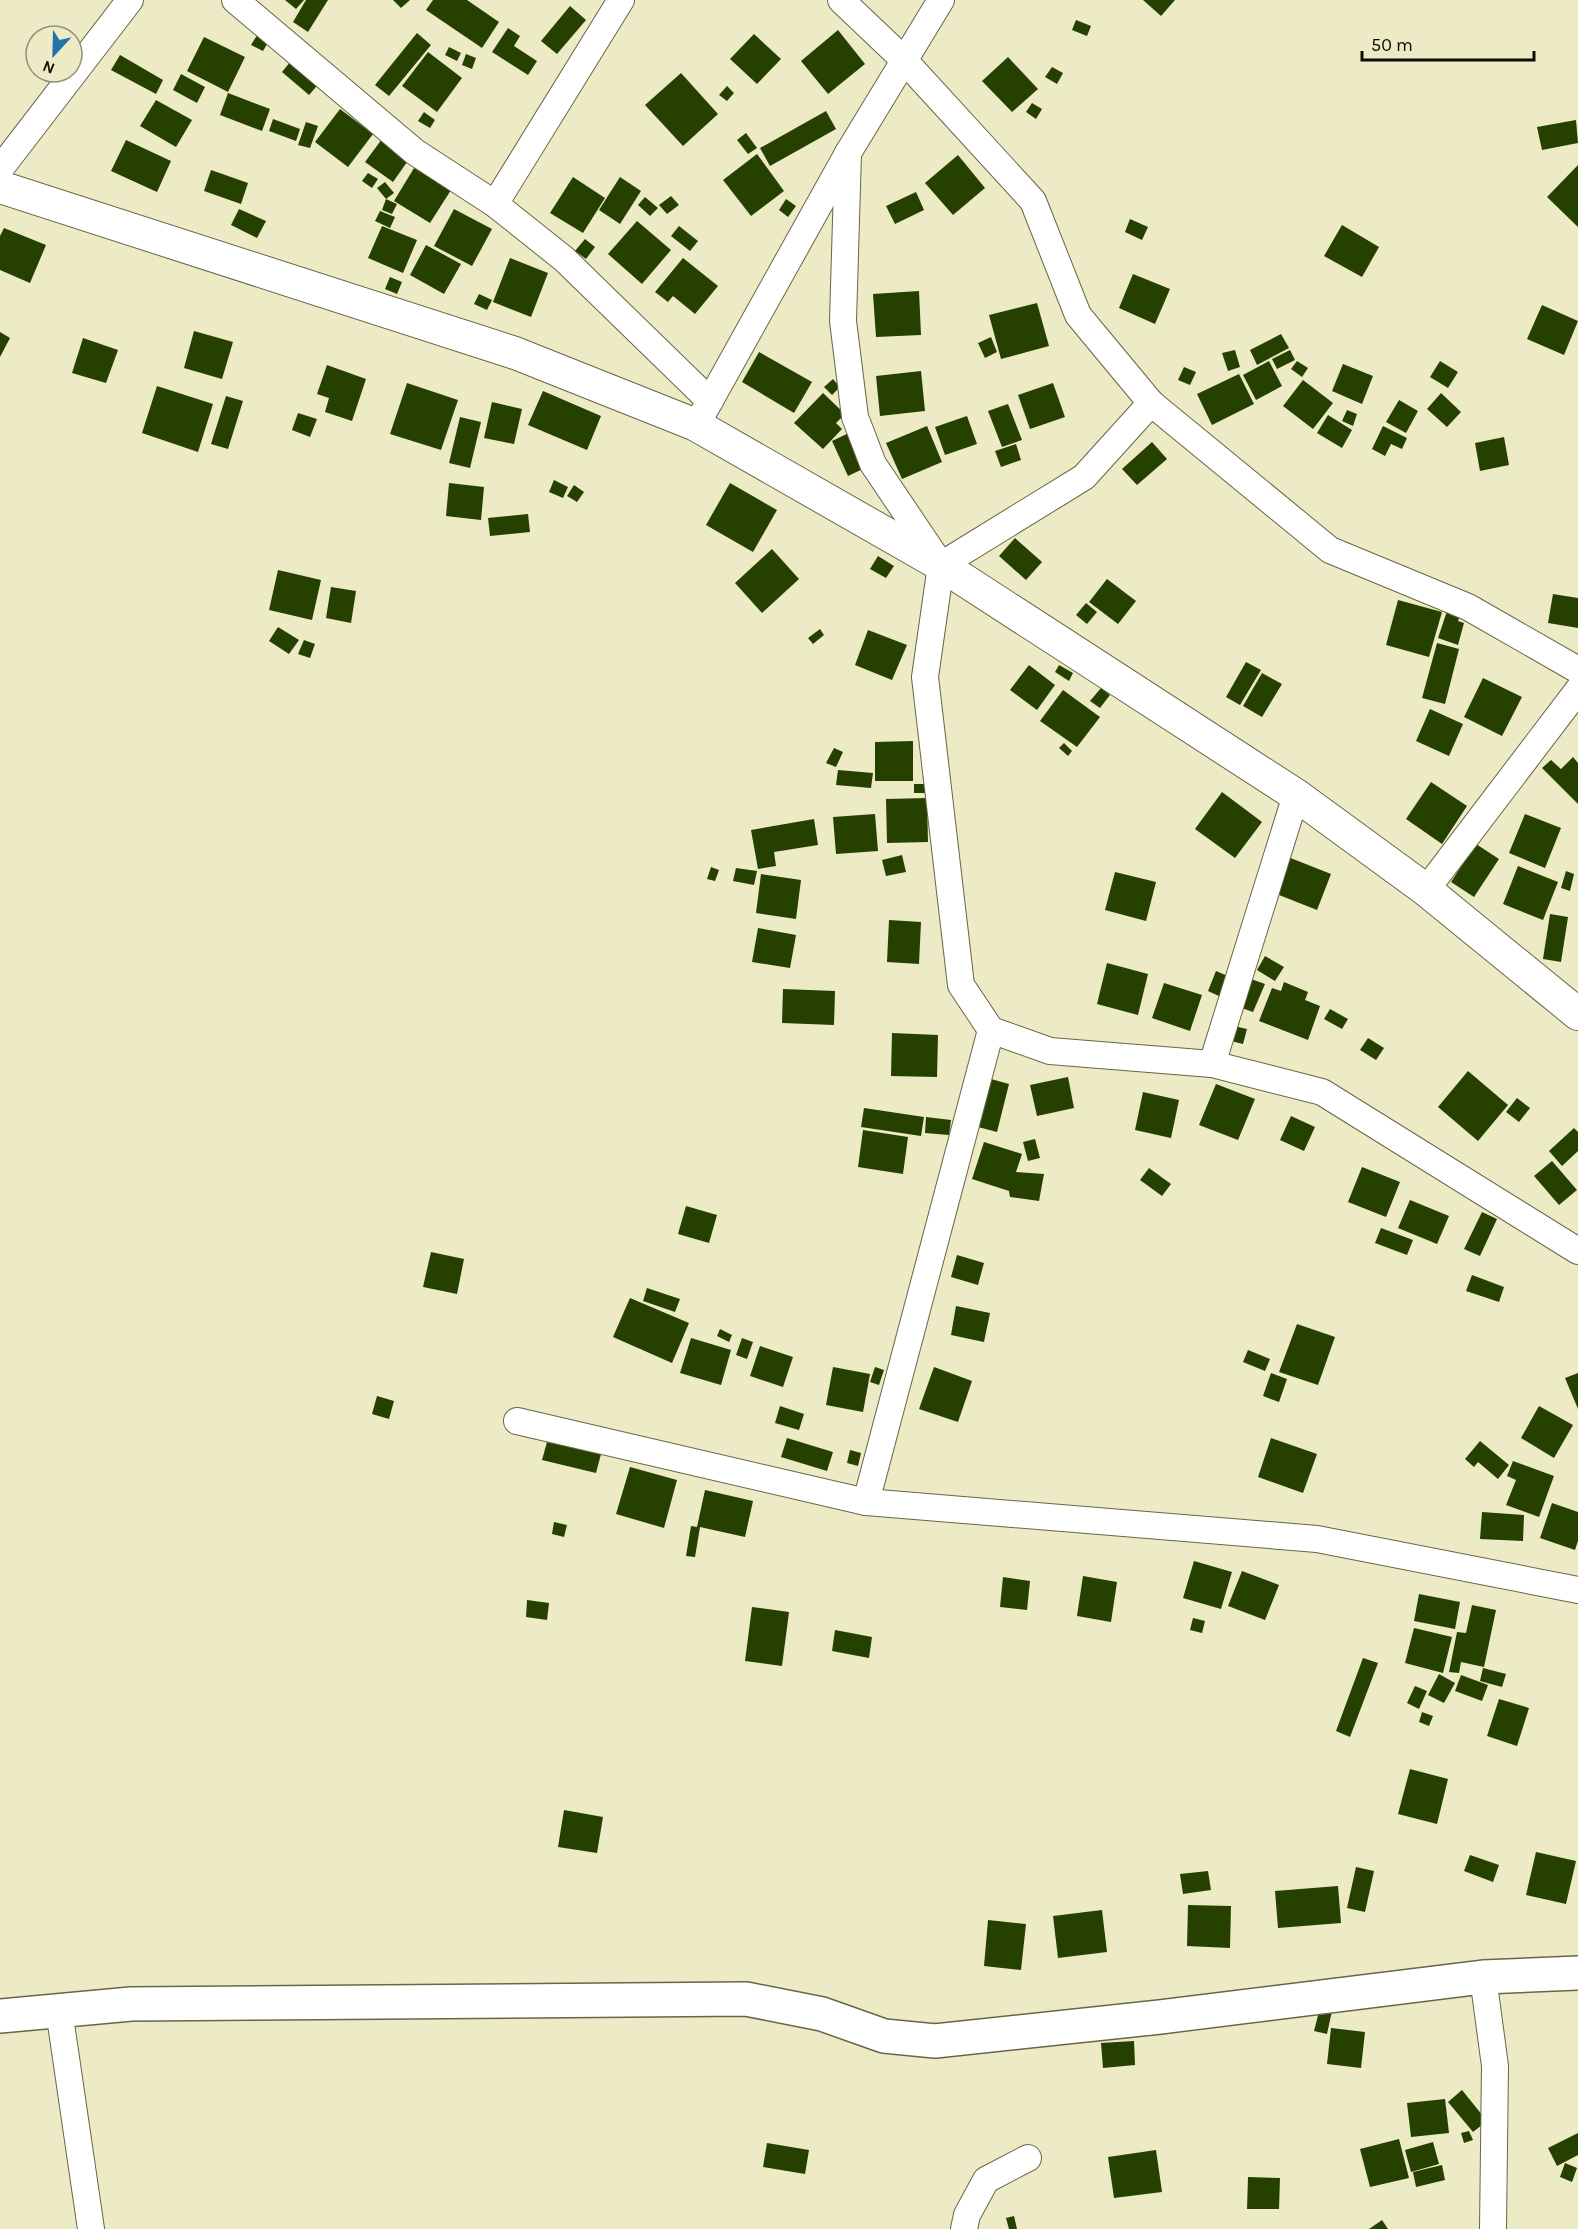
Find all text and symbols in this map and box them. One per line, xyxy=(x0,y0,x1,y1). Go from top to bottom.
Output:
north arrow xyxy=(24,24,84,84)
scale bar xyxy=(1362,24,1534,62)
text: 50 m xyxy=(1371,34,1413,56)
text: N xyxy=(40,56,57,78)

